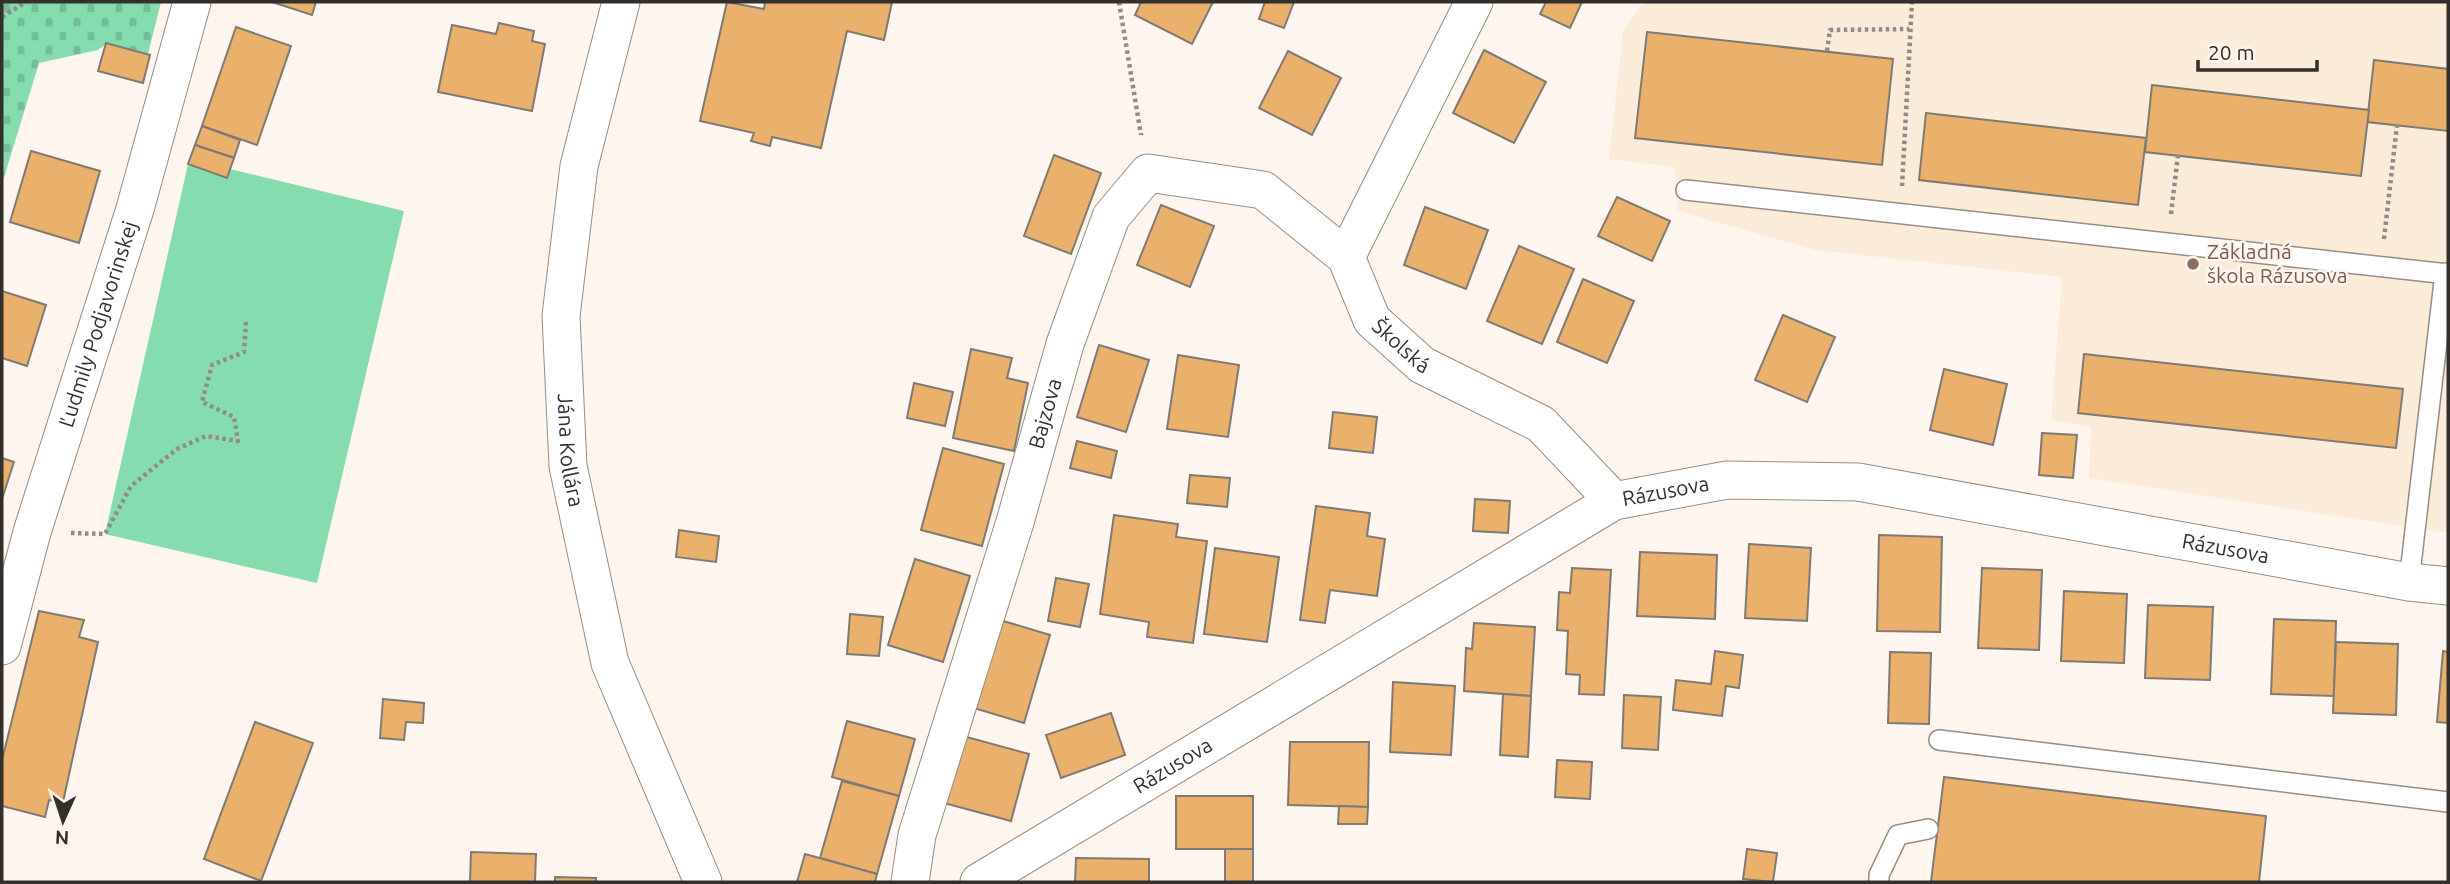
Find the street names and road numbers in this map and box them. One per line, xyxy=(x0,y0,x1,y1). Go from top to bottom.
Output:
street label: Ľudmily Podjavorinskej xyxy=(53,218,141,430)
street label: Školská xyxy=(1368,313,1434,378)
street label: Bajzova xyxy=(1023,376,1066,451)
street label: Jána Kollára xyxy=(554,393,589,509)
street label: Rázusova xyxy=(1620,471,1711,510)
street label: Rázusova xyxy=(2180,528,2271,567)
street label: Rázusova xyxy=(1128,732,1216,798)

